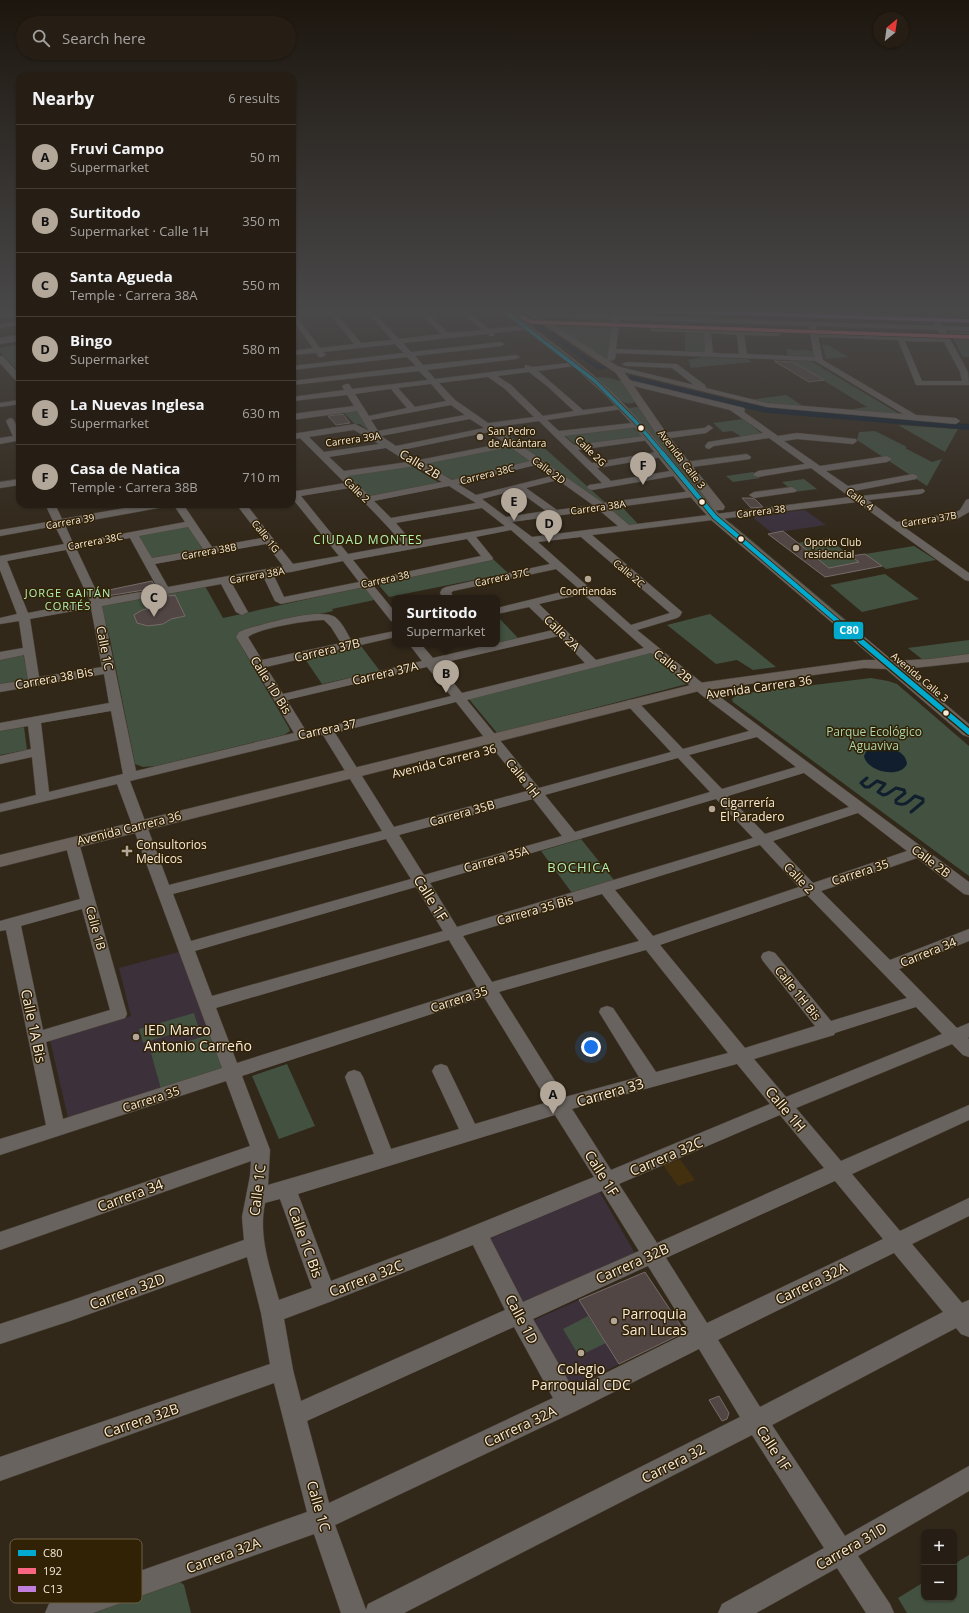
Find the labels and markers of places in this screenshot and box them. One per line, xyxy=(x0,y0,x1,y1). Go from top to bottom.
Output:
unlabelled marker xyxy=(636,423,646,433)
place label: San Pedro de Alcántara xyxy=(488,424,546,450)
marker: San Pedro de Alcántara xyxy=(475,432,485,442)
pin: F xyxy=(630,452,656,485)
pin: E xyxy=(501,488,527,521)
unlabelled marker xyxy=(697,497,707,507)
pin: D xyxy=(536,510,562,543)
unlabelled marker xyxy=(736,534,746,544)
place label: Oporto Club residencial xyxy=(804,535,861,561)
marker: Oporto Club residencial xyxy=(791,543,801,553)
marker: Coortiendas xyxy=(583,574,593,584)
pin: C xyxy=(141,584,167,617)
place label: Coortiendas xyxy=(560,584,617,598)
pin: B xyxy=(433,660,459,693)
unlabelled marker xyxy=(941,708,951,718)
place label: Cigarrería El Paradero xyxy=(720,794,784,825)
marker: Cigarrería El Paradero xyxy=(707,804,717,814)
place label: Consultorios Medicos xyxy=(136,836,207,867)
marker: Consultorios Medicos xyxy=(121,845,133,857)
place label: IED Marco Antonio Carreño xyxy=(144,1020,252,1055)
marker: IED Marco Antonio Carreño xyxy=(131,1032,141,1042)
pin: A xyxy=(540,1081,566,1114)
place label: Parroquia San Lucas xyxy=(622,1304,687,1339)
marker: Parroquia San Lucas xyxy=(609,1316,619,1326)
marker: Colegio Parroquial CDC xyxy=(576,1348,586,1358)
place label: Colegio Parroquial CDC xyxy=(531,1359,631,1394)

